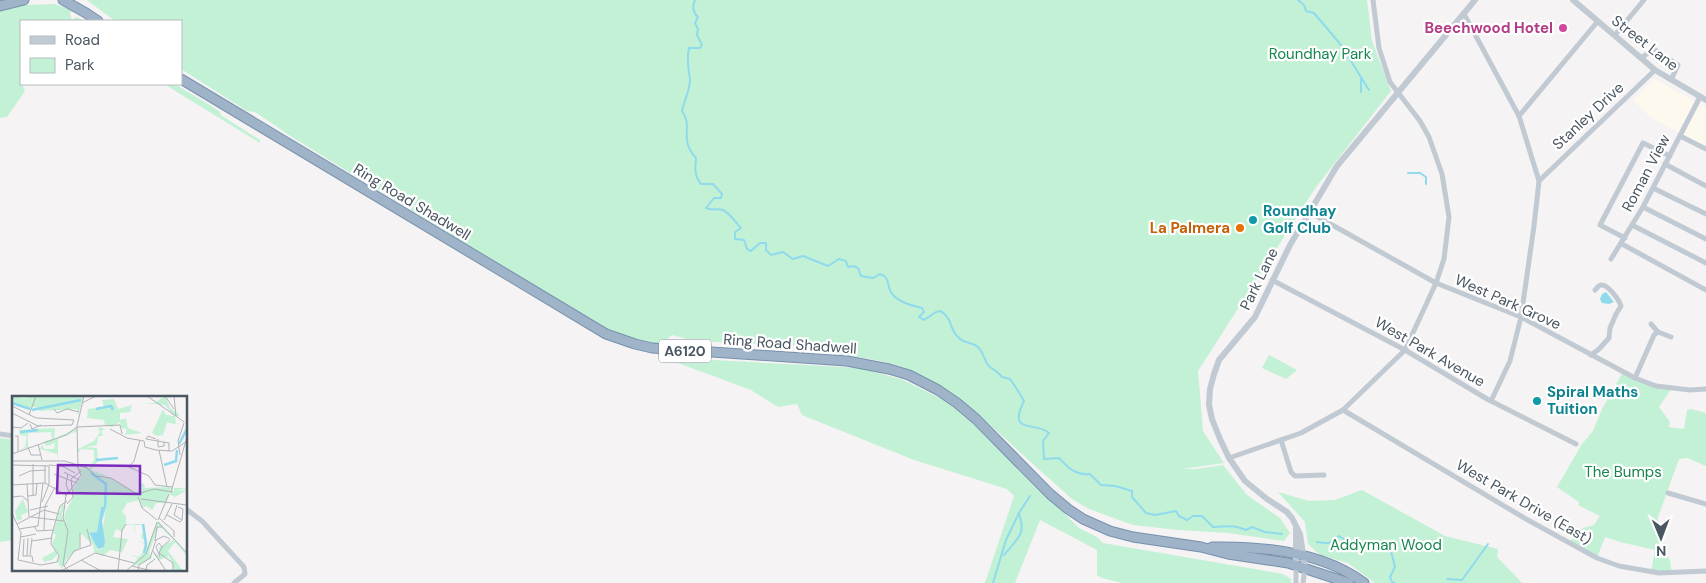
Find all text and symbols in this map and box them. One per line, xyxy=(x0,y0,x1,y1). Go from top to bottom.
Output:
street label: Street Lane xyxy=(1607,11,1683,75)
place label: Beechwood Hotel xyxy=(1424,18,1553,38)
legend xyxy=(20,20,182,85)
marker: Beechwood Hotel xyxy=(1557,22,1569,34)
text: Road xyxy=(65,30,100,50)
park label: Roundhay Park xyxy=(1269,44,1372,64)
text: Park xyxy=(65,55,95,75)
street label: Stanley Drive xyxy=(1548,78,1628,154)
street label: Roman View xyxy=(1617,130,1675,215)
street label: Ring Road Shadwell xyxy=(350,159,474,245)
place label: Roundhay Golf Club xyxy=(1263,201,1336,238)
marker: Roundhay Golf Club xyxy=(1247,214,1259,226)
place label: La Palmera xyxy=(1150,218,1230,238)
marker: La Palmera xyxy=(1234,222,1246,234)
street label: Park Lane xyxy=(1235,245,1283,313)
street label: West Park Grove xyxy=(1452,270,1564,334)
street label: West Park Avenue xyxy=(1371,312,1489,392)
street label: Ring Road Shadwell xyxy=(723,329,857,359)
road number: A6120 xyxy=(659,340,711,362)
place label: Spiral Maths Tuition xyxy=(1547,382,1638,419)
marker: Spiral Maths Tuition xyxy=(1531,395,1543,407)
inset map xyxy=(12,396,188,570)
street label: West Park Drive (East) xyxy=(1453,455,1595,549)
park label: The Bumps xyxy=(1584,462,1662,482)
north arrow xyxy=(1636,513,1686,563)
park label: Addyman Wood xyxy=(1330,535,1442,555)
text: N xyxy=(1656,542,1666,560)

